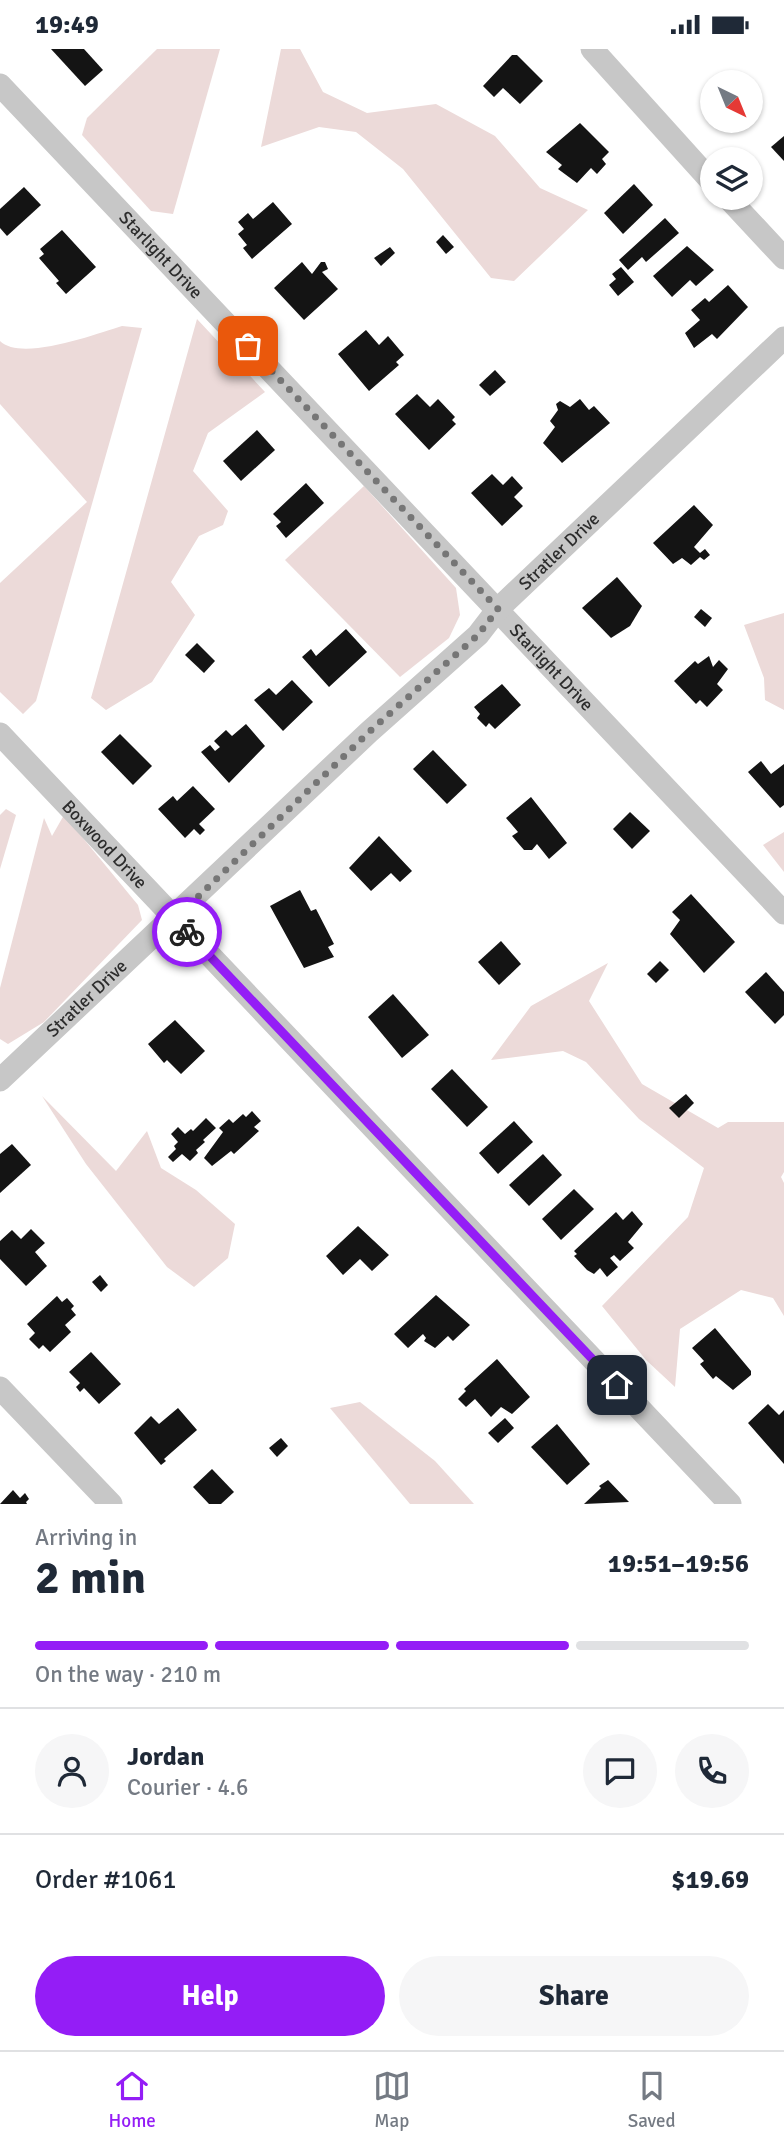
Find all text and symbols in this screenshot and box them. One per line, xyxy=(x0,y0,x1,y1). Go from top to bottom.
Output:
text: 19:49 xyxy=(35,9,99,41)
north arrow xyxy=(700,70,763,133)
map controls xyxy=(700,70,763,210)
button: layers xyxy=(700,147,763,210)
street label: Starlight Drive xyxy=(114,207,207,303)
pin xyxy=(218,316,278,376)
icon: bag xyxy=(229,327,267,365)
street label: Stratler Drive xyxy=(514,508,604,595)
street label: Starlight Drive xyxy=(505,619,598,716)
street label: Boxwood Drive xyxy=(57,795,152,893)
courier xyxy=(152,897,222,967)
icon: bike xyxy=(168,913,206,951)
street label: Stratler Drive xyxy=(42,955,132,1042)
pin xyxy=(587,1355,647,1415)
icon: home xyxy=(598,1366,636,1404)
text: Arriving in xyxy=(35,1523,137,1552)
text: 19:51–19:56 xyxy=(608,1548,749,1580)
text: 2 min xyxy=(35,1550,146,1606)
text: On the way · 210 m xyxy=(35,1660,221,1689)
button: person xyxy=(35,1734,109,1808)
button: chat xyxy=(583,1734,657,1808)
button: phone xyxy=(675,1734,749,1808)
text: Jordan xyxy=(127,1741,204,1773)
text: Courier · 4.6 xyxy=(127,1773,248,1802)
text: Order #1061 xyxy=(35,1864,176,1896)
text: $19.69 xyxy=(671,1864,749,1896)
button: Help xyxy=(35,1956,385,2036)
button: Share xyxy=(399,1956,749,2036)
tab: Home xyxy=(108,2067,156,2133)
tab: Map xyxy=(373,2067,411,2133)
tab: Saved xyxy=(628,2067,676,2133)

